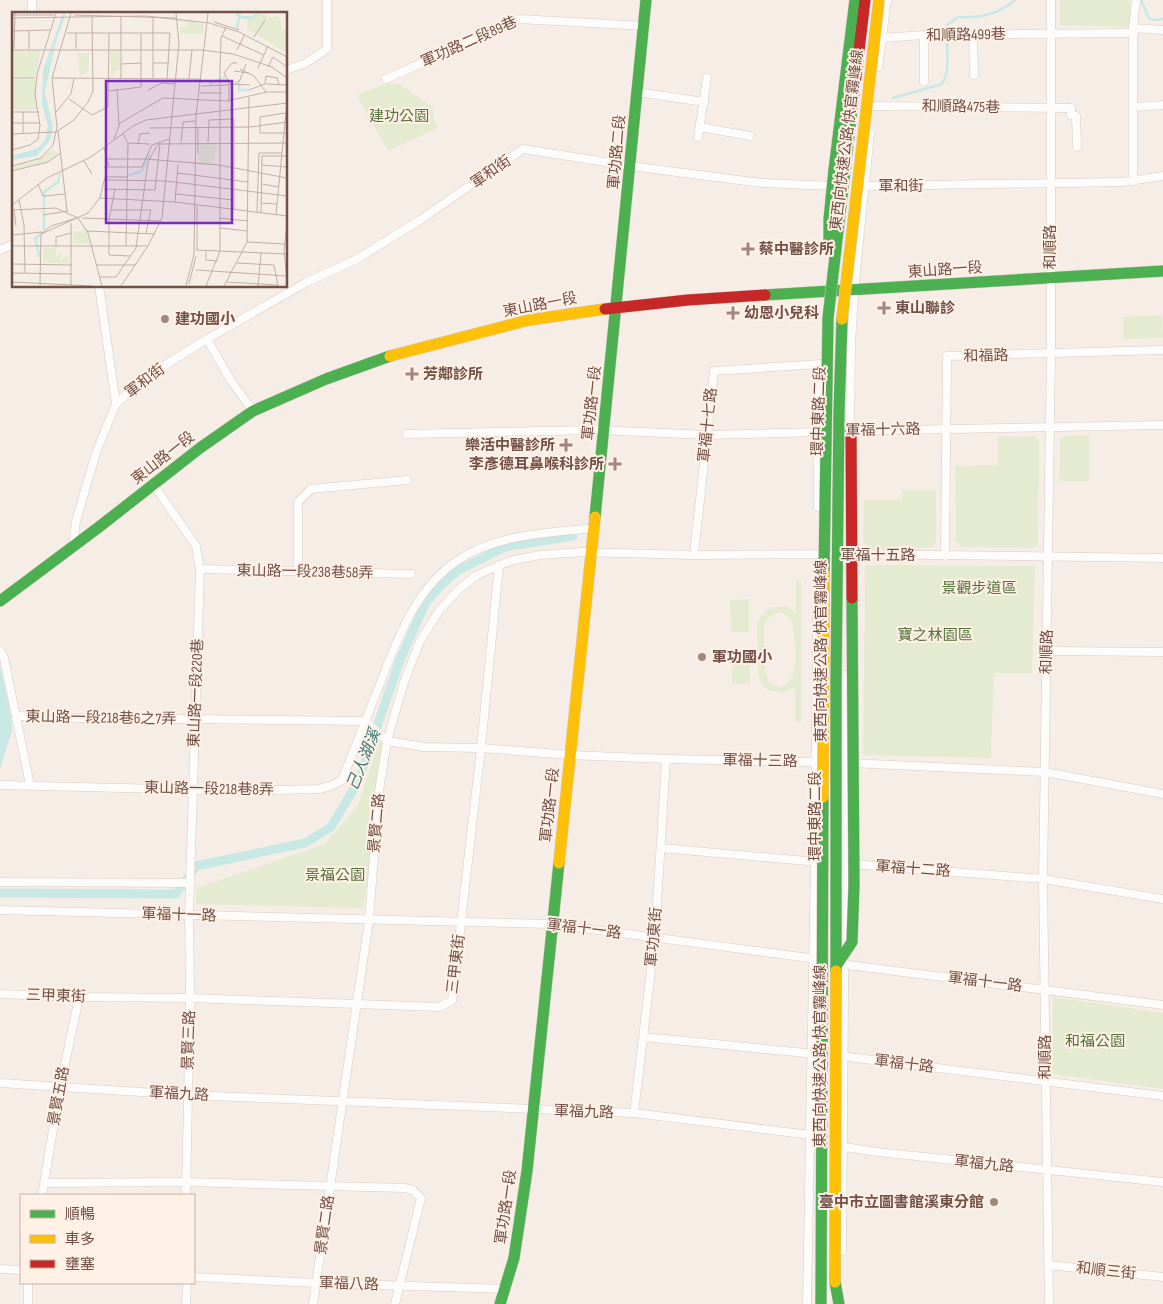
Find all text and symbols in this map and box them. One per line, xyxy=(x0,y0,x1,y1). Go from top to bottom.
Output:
inset map xyxy=(12,12,288,288)
street label: 軍功路二段89巷 xyxy=(418,12,520,72)
street label: 和順路499巷 xyxy=(926,25,1006,45)
street label: 東西向快速公路 快官霧峰線 xyxy=(826,48,868,232)
street label: 和順路475巷 xyxy=(922,97,1000,117)
park label: 建功公園 xyxy=(369,107,429,126)
street label: 軍功路二段 xyxy=(604,114,630,190)
street label: 軍和街 xyxy=(467,151,515,193)
street label: 軍和街 xyxy=(878,177,924,196)
street label: 和順路 xyxy=(1041,224,1060,270)
place label: 蔡中醫診所 xyxy=(759,240,834,259)
marker: 蔡中醫診所 xyxy=(741,242,755,256)
street label: 東山路一段 xyxy=(907,258,983,282)
street label: 東山路一段 xyxy=(501,289,579,321)
place label: 東山聯診 xyxy=(895,299,955,318)
marker: 東山聯診 xyxy=(877,301,891,315)
place label: 幼恩小兒科 xyxy=(744,304,819,323)
marker: 幼恩小兒科 xyxy=(726,306,740,320)
place label: 建功國小 xyxy=(175,310,236,329)
marker: 建功國小 xyxy=(159,313,171,325)
street label: 和福路 xyxy=(963,346,1009,366)
street label: 軍和街 xyxy=(121,360,169,402)
place label: 芳鄰診所 xyxy=(423,365,483,384)
street label: 軍功路一段 xyxy=(579,365,605,441)
street label: 環中東路二段 xyxy=(808,366,830,456)
marker: 芳鄰診所 xyxy=(405,367,419,381)
street label: 軍福十七路 xyxy=(695,387,721,463)
street label: 軍福十六路 xyxy=(845,420,921,440)
street label: 東山路一段 xyxy=(128,427,198,489)
place label: 樂活中醫診所 xyxy=(465,436,555,455)
marker: 樂活中醫診所 xyxy=(559,438,573,452)
place label: 李彥德耳鼻喉科診所 xyxy=(469,455,604,474)
marker: 李彥德耳鼻喉科診所 xyxy=(608,457,622,471)
street label: 軍福十五路 xyxy=(840,546,916,565)
street label: 東西向快速公路 快官霧峰線 xyxy=(812,560,831,742)
street label: 東山路一段238巷58弄 xyxy=(237,561,373,583)
park label: 景觀步道區 xyxy=(941,579,1017,598)
park label: 寶之林園區 xyxy=(897,626,973,645)
street label: 和順路 xyxy=(1037,629,1057,675)
street label: 東山路一段220巷 xyxy=(185,638,207,748)
place label: 軍功國小 xyxy=(712,648,773,667)
marker: 軍功國小 xyxy=(696,651,708,663)
street label: 東山路一段218巷6之7弄 xyxy=(26,707,176,729)
water label: 己人湖溪 xyxy=(343,725,386,793)
street label: 軍福十三路 xyxy=(722,751,798,771)
street label: 軍功路一段 xyxy=(537,767,563,843)
street label: 環中東路二段 xyxy=(806,771,825,861)
street label: 東山路一段218巷8弄 xyxy=(144,778,274,800)
street label: 景賢二路 xyxy=(365,792,389,854)
street label: 軍福十二路 xyxy=(875,857,951,881)
park label: 景福公園 xyxy=(305,866,365,885)
street label: 軍福十一路 xyxy=(141,904,217,926)
street label: 軍功東街 xyxy=(642,906,666,968)
street label: 軍福十一路 xyxy=(546,915,622,943)
street label: 三甲東街 xyxy=(443,933,469,995)
street label: 東西向快速公路 快官霧峰線 xyxy=(811,965,830,1147)
street label: 軍福十一路 xyxy=(947,968,1023,996)
street label: 三甲東街 xyxy=(26,985,86,1007)
street label: 景賢三路 xyxy=(178,1010,200,1070)
park label: 和福公園 xyxy=(1065,1032,1125,1051)
street label: 和順路 xyxy=(1036,1034,1055,1080)
street label: 軍福十路 xyxy=(873,1051,935,1077)
street label: 景賢五路 xyxy=(44,1065,74,1127)
street label: 軍福九路 xyxy=(149,1083,209,1105)
street label: 軍福九路 xyxy=(554,1101,614,1123)
street label: 軍福九路 xyxy=(953,1151,1015,1177)
street label: 軍功路一段 xyxy=(491,1169,521,1245)
place label: 臺中市立圖書館溪東分館 xyxy=(819,1193,984,1212)
legend xyxy=(20,1194,195,1284)
street label: 景賢二路 xyxy=(311,1194,339,1256)
marker: 臺中市立圖書館溪東分館 xyxy=(988,1196,1000,1208)
text: 順暢 xyxy=(65,1205,95,1224)
text: 車多 xyxy=(65,1230,95,1249)
text: 壅塞 xyxy=(65,1255,95,1274)
street label: 和順三街 xyxy=(1075,1258,1137,1284)
street label: 軍福八路 xyxy=(319,1273,379,1295)

